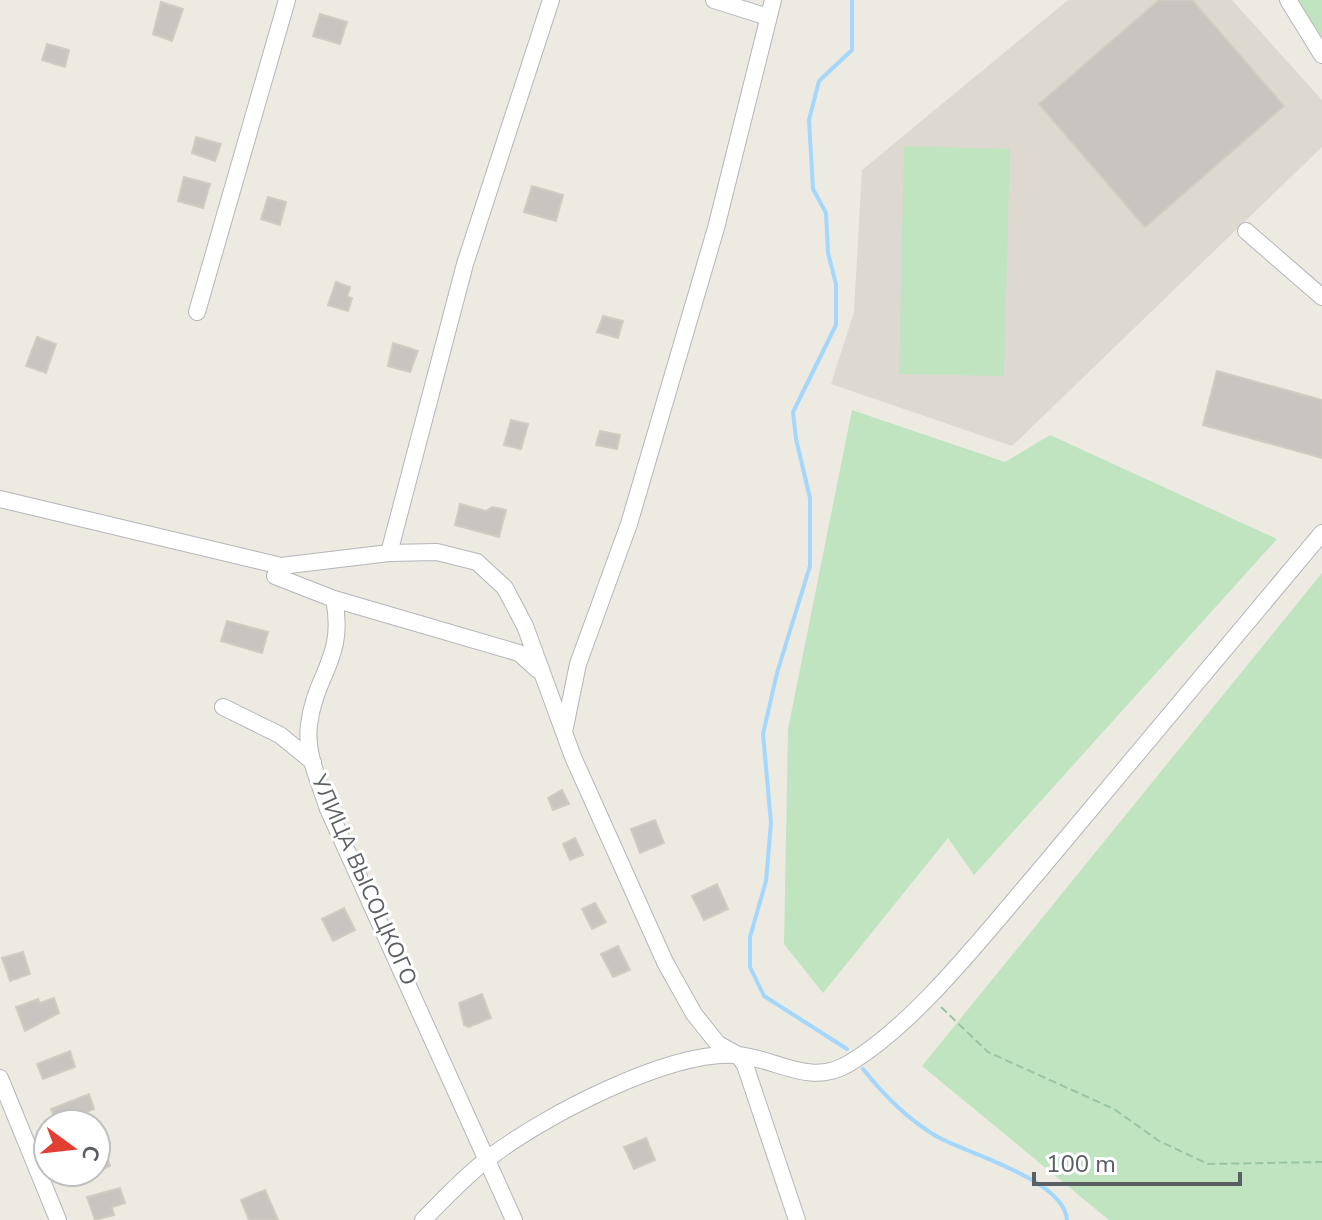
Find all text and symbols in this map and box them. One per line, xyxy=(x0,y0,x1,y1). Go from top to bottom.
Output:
street label: УЛИЦА ВЫСОЦКОГО xyxy=(304,769,424,990)
north arrow xyxy=(32,1108,112,1188)
scale bar xyxy=(1034,1136,1240,1186)
text: С xyxy=(74,1142,107,1164)
text: 100 m xyxy=(1046,1148,1116,1180)

